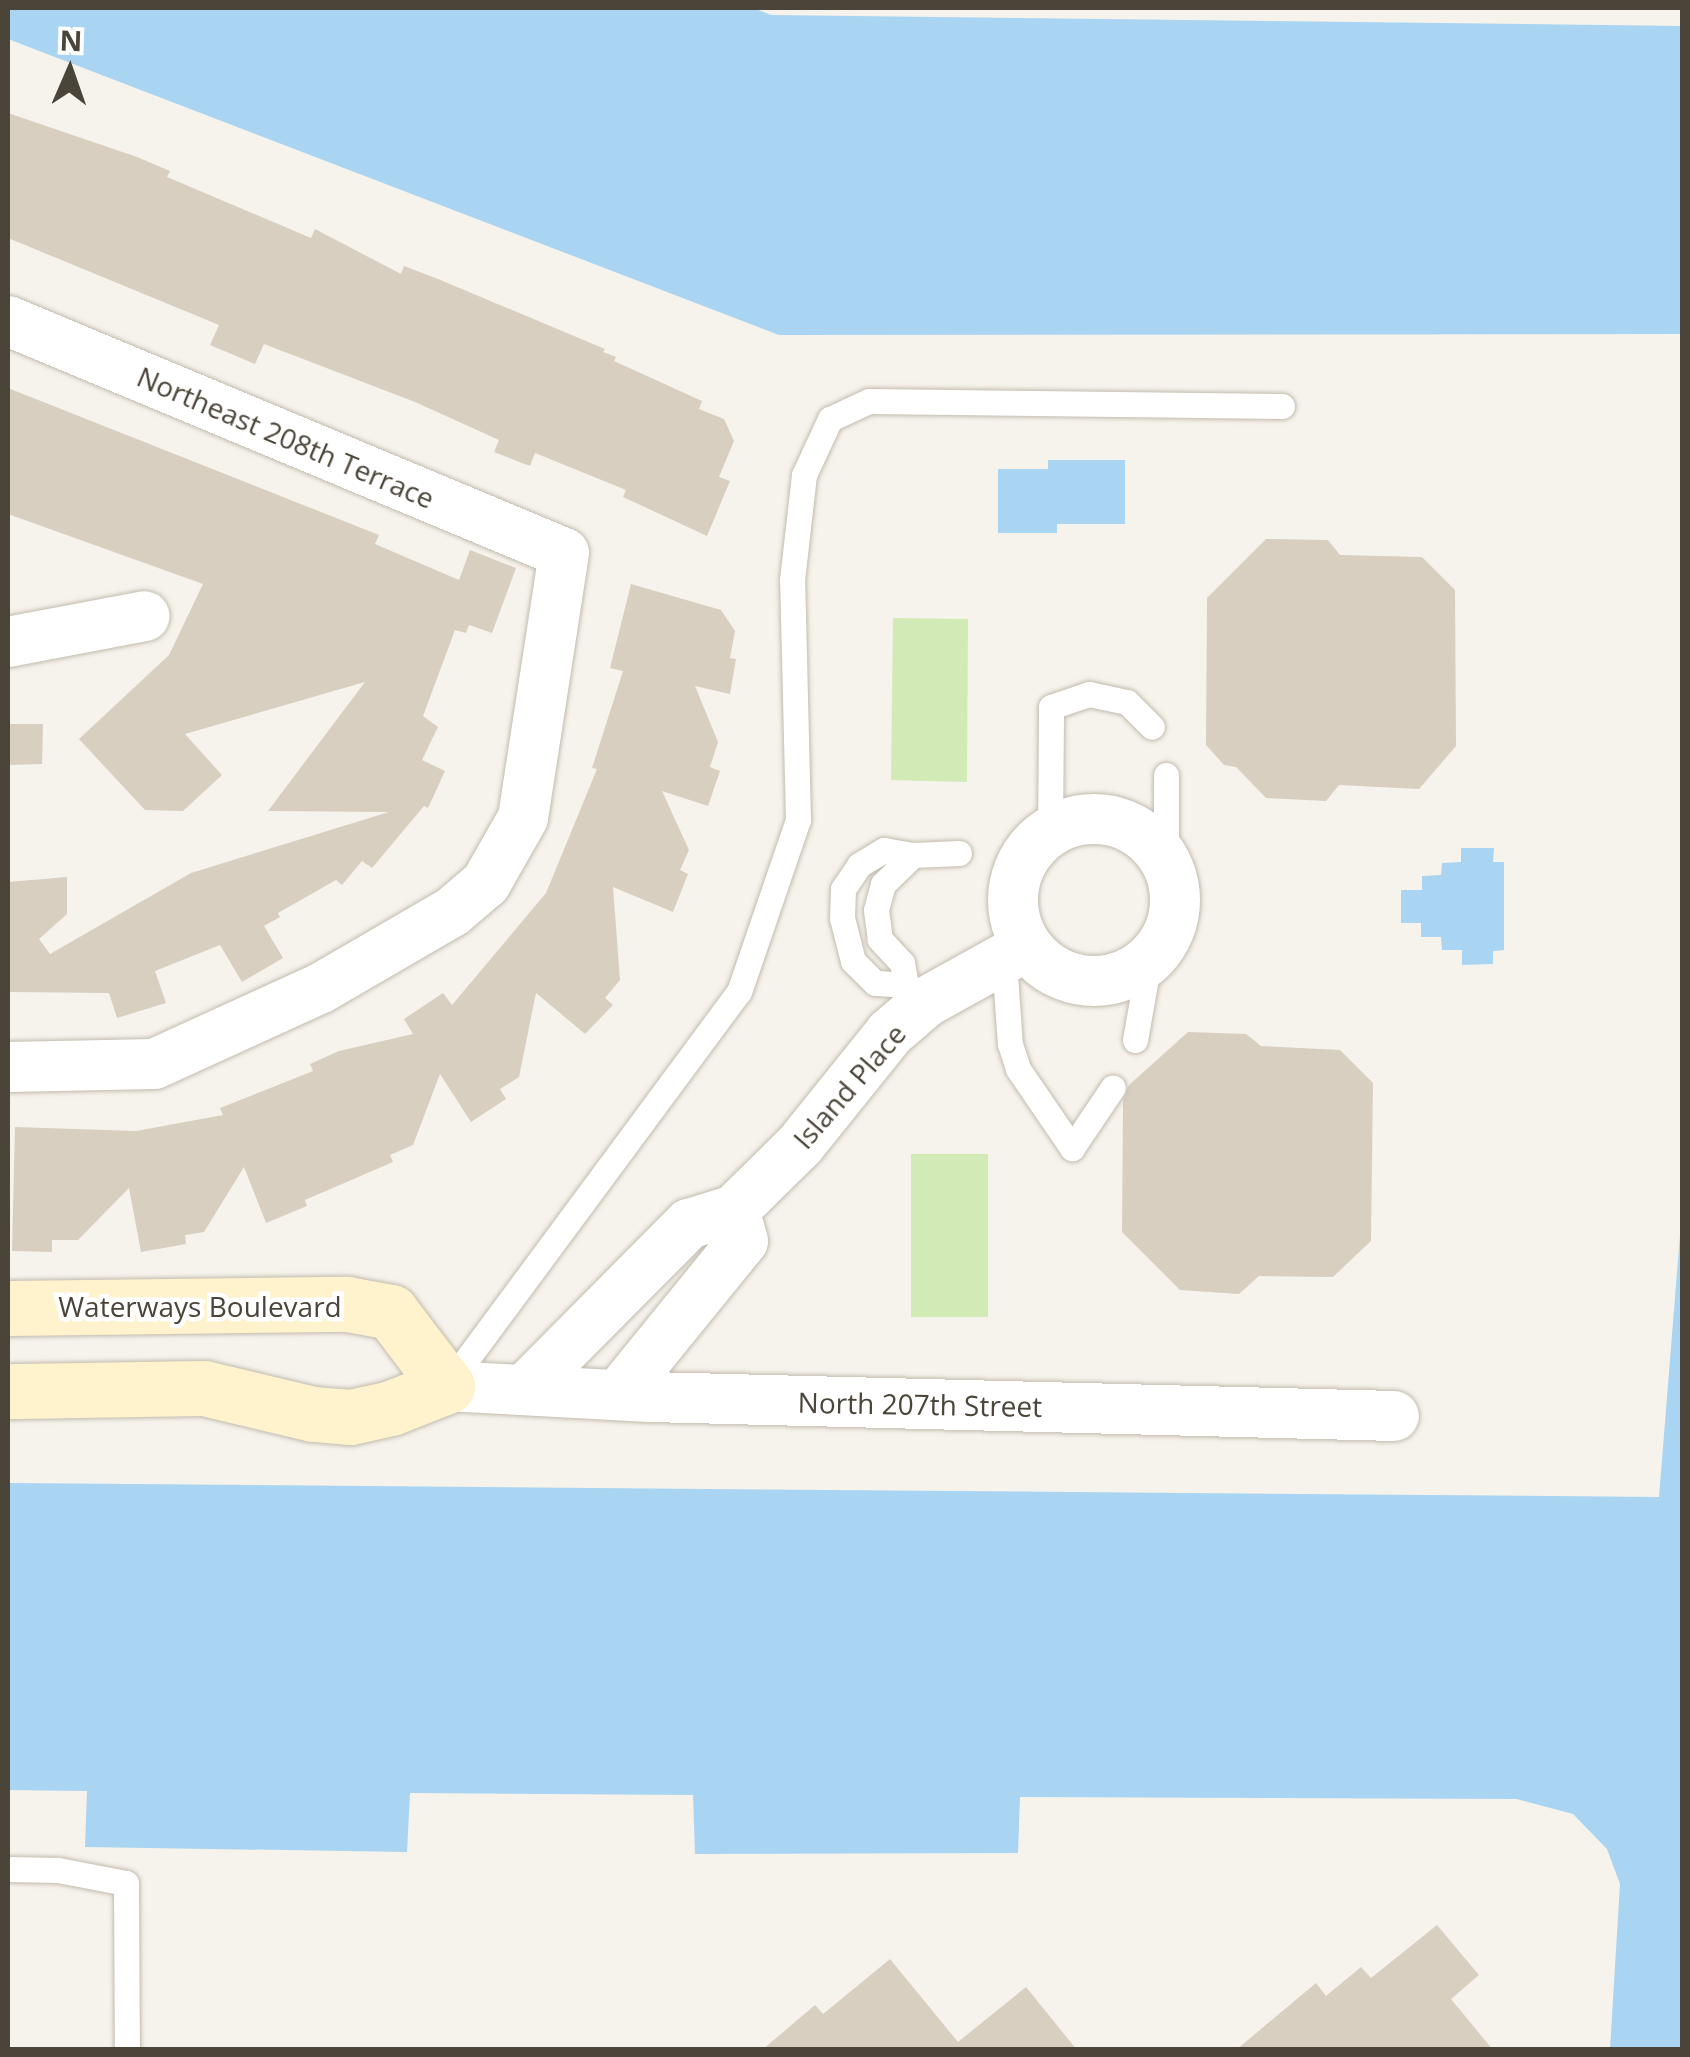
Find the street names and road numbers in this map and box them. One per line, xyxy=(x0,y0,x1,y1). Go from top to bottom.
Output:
street label: Northeast 208th Terrace xyxy=(132,359,440,515)
street label: Island Place xyxy=(786,1017,912,1155)
street label: Waterways Boulevard xyxy=(58,1289,342,1323)
street label: North 207th Street xyxy=(797,1385,1043,1423)

